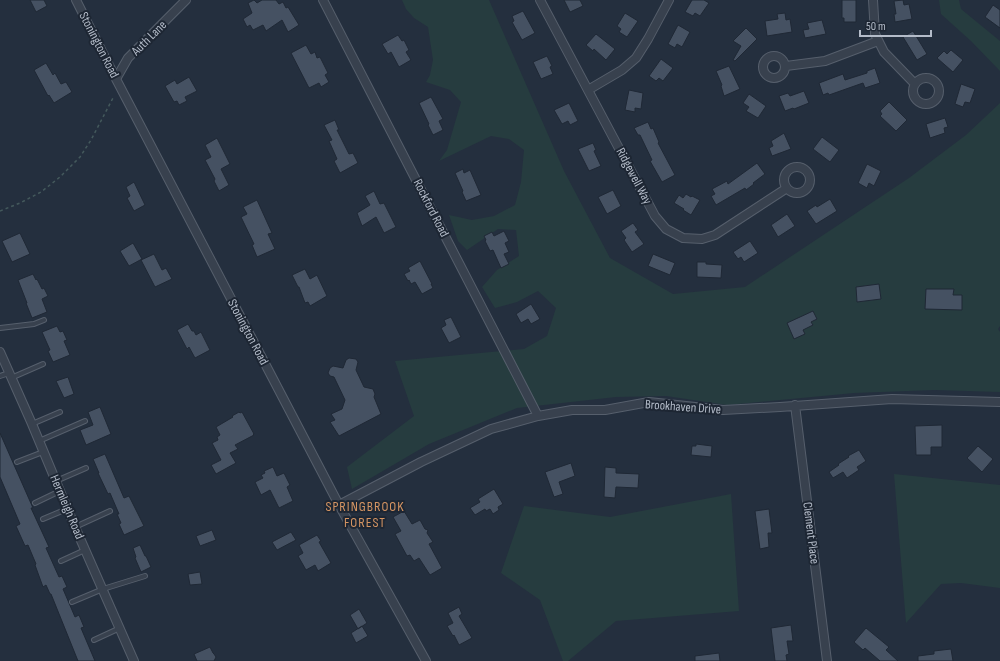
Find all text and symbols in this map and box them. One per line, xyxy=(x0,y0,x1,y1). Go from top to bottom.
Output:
street label: Stonington Road xyxy=(76,9,122,81)
scale bar xyxy=(860,12,931,38)
street label: Auth Lane xyxy=(127,17,170,60)
text: 50 m xyxy=(866,19,886,34)
street label: Ridgewell Way xyxy=(612,145,656,207)
street label: Rockford Road xyxy=(410,176,452,240)
street label: Stonington Road xyxy=(224,296,272,368)
street label: Brookhaven Drive xyxy=(645,396,721,418)
street label: Hermleigh Road xyxy=(46,472,88,542)
district label: SPRINGBROOK FOREST xyxy=(325,498,405,531)
street label: Clement Place xyxy=(799,501,823,565)

